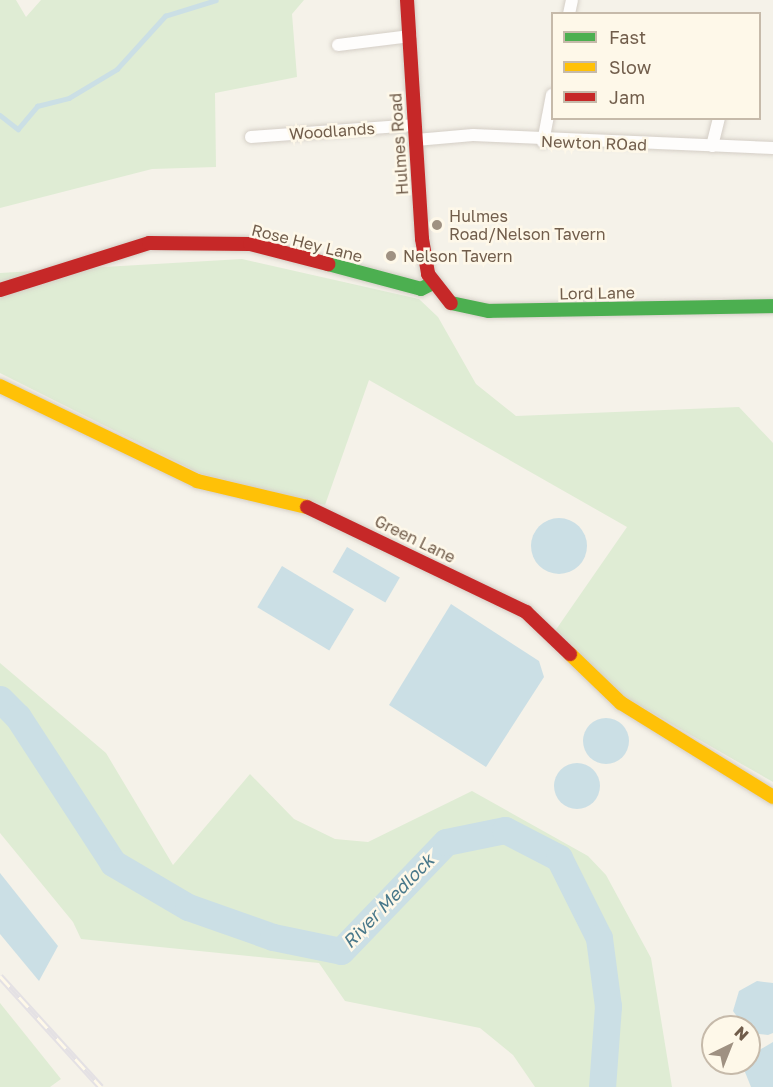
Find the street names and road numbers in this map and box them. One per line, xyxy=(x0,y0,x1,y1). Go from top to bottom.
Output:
street label: Hulmes Road xyxy=(386,92,412,196)
street label: Woodlands xyxy=(288,118,376,144)
street label: Newton ROad xyxy=(541,132,647,154)
street label: Rose Hey Lane xyxy=(250,220,364,266)
street label: Lord Lane xyxy=(559,283,635,303)
street label: Green Lane xyxy=(372,511,458,567)

